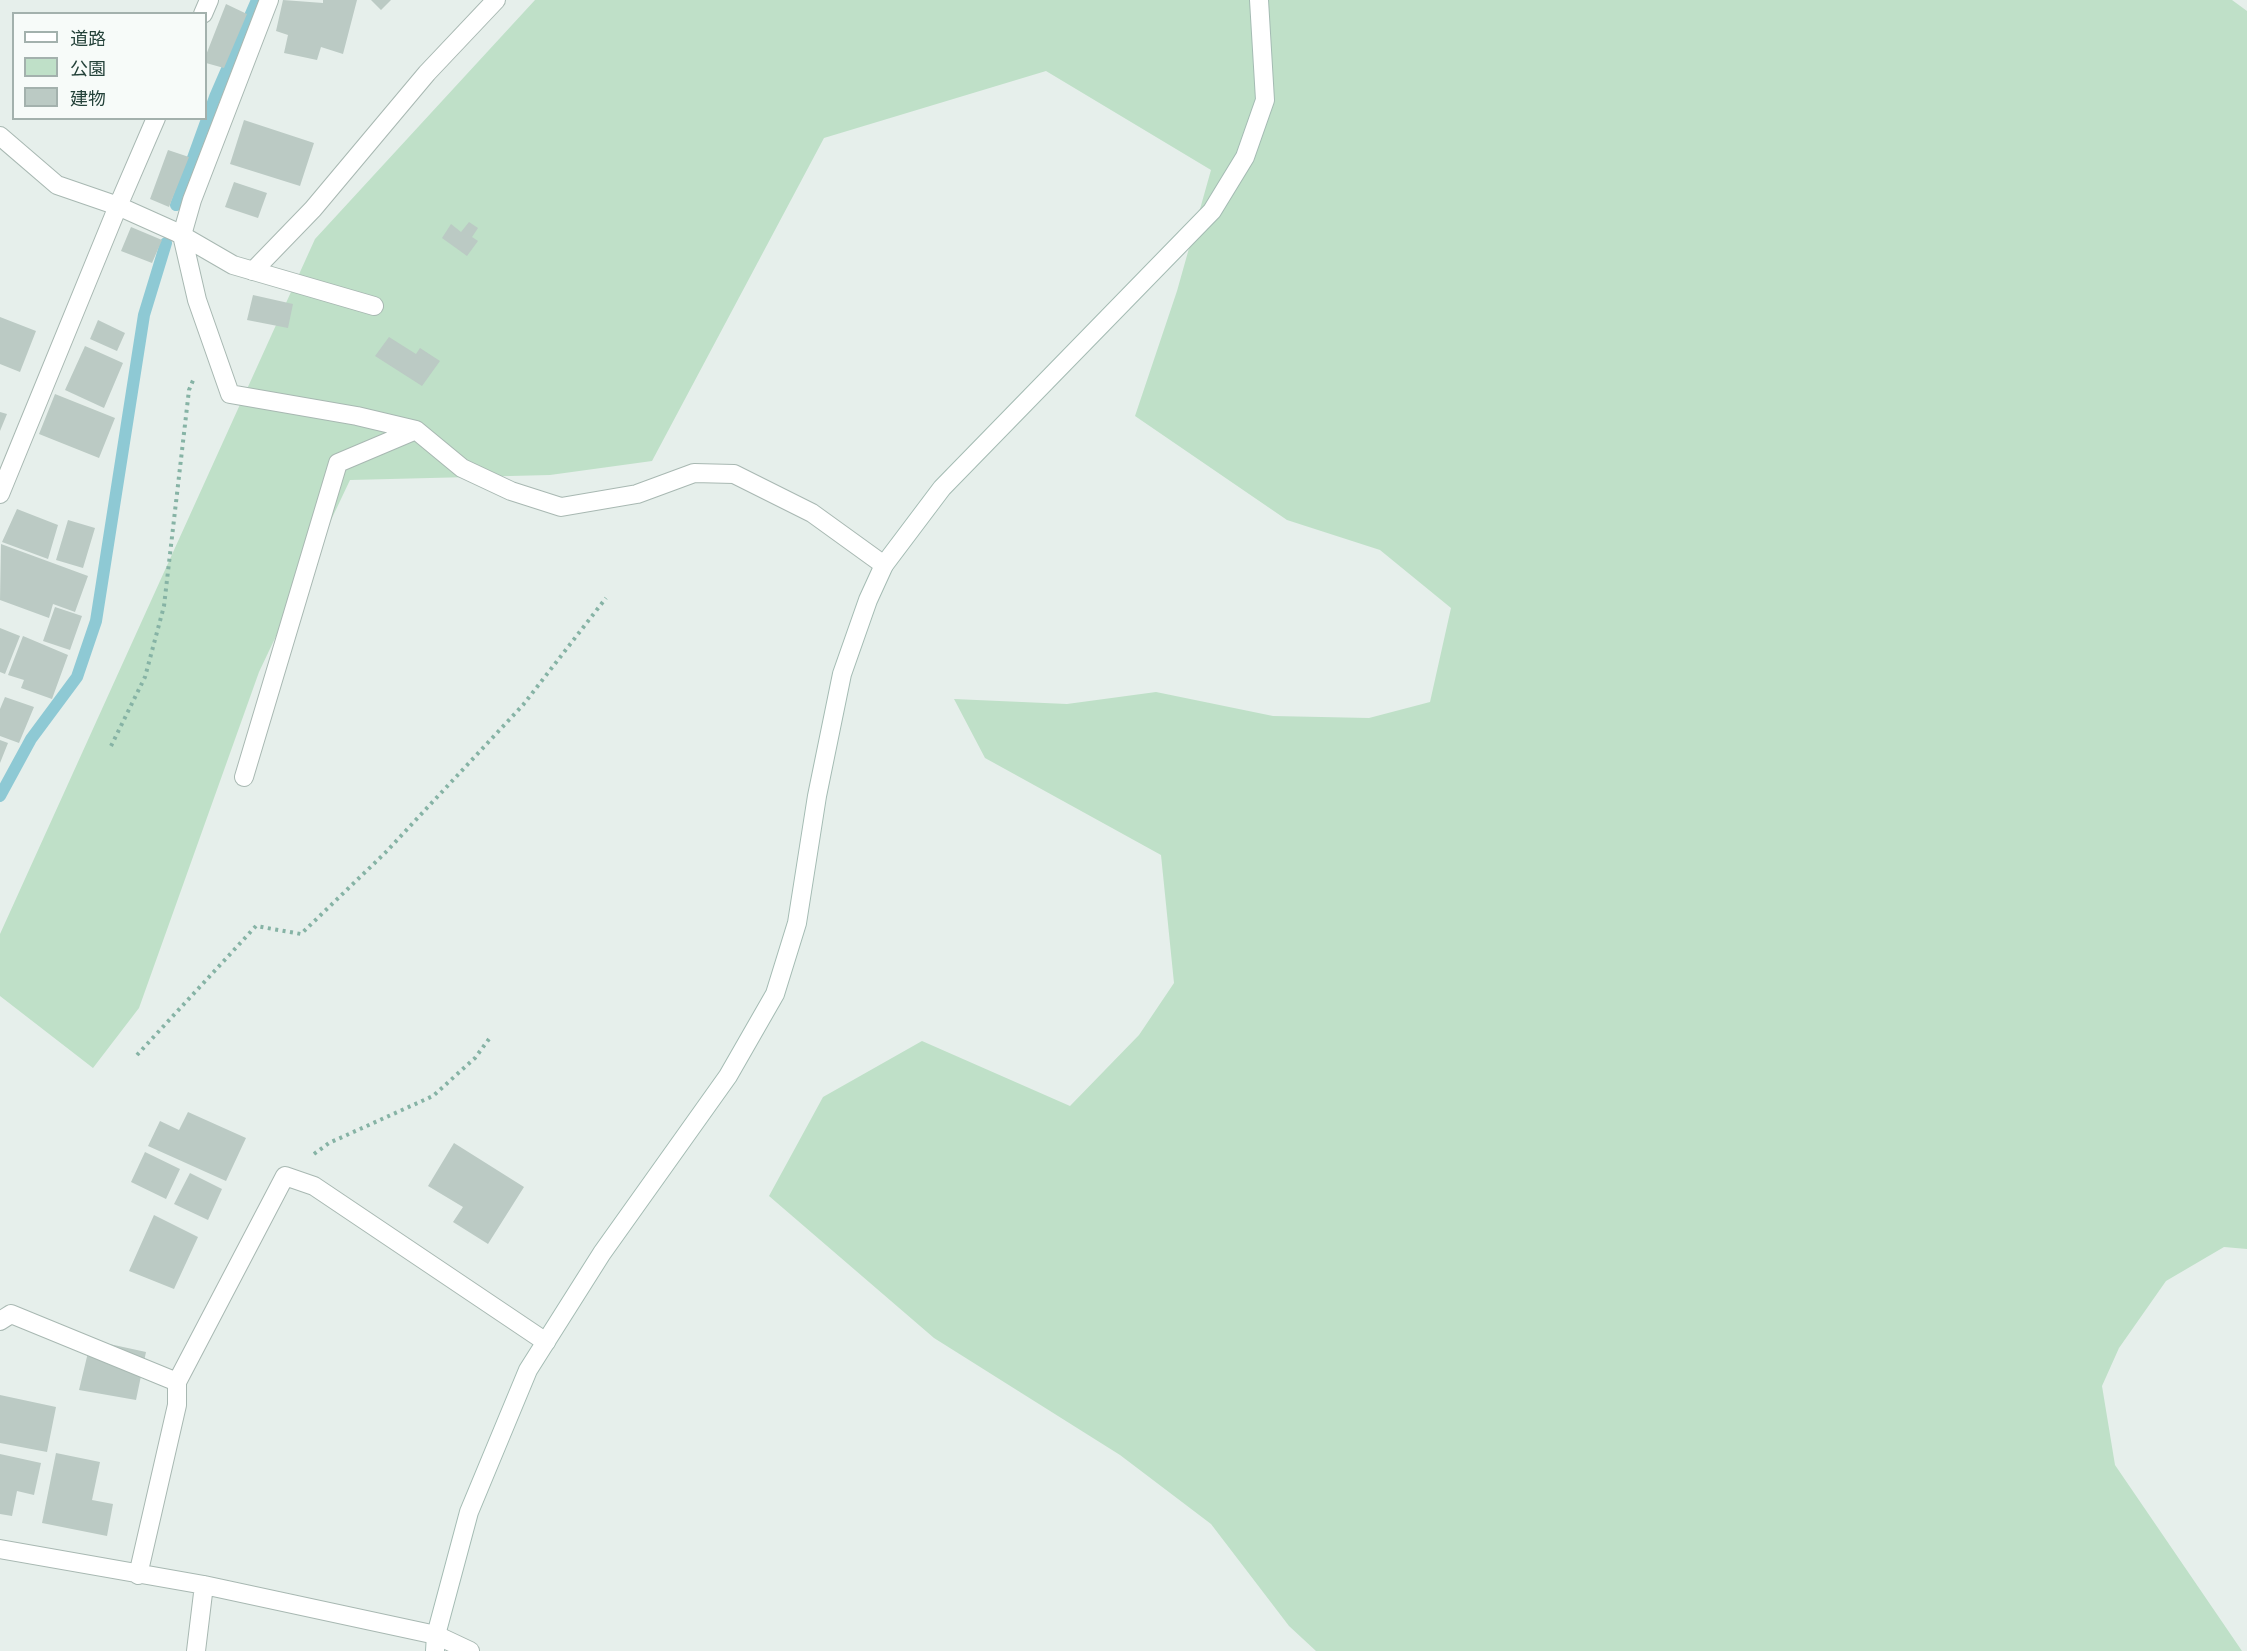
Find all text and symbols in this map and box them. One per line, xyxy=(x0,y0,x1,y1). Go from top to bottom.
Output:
legend xyxy=(12,12,207,120)
text: 道路 xyxy=(70,26,106,50)
text: 公園 xyxy=(70,56,106,80)
text: 建物 xyxy=(70,86,106,110)

